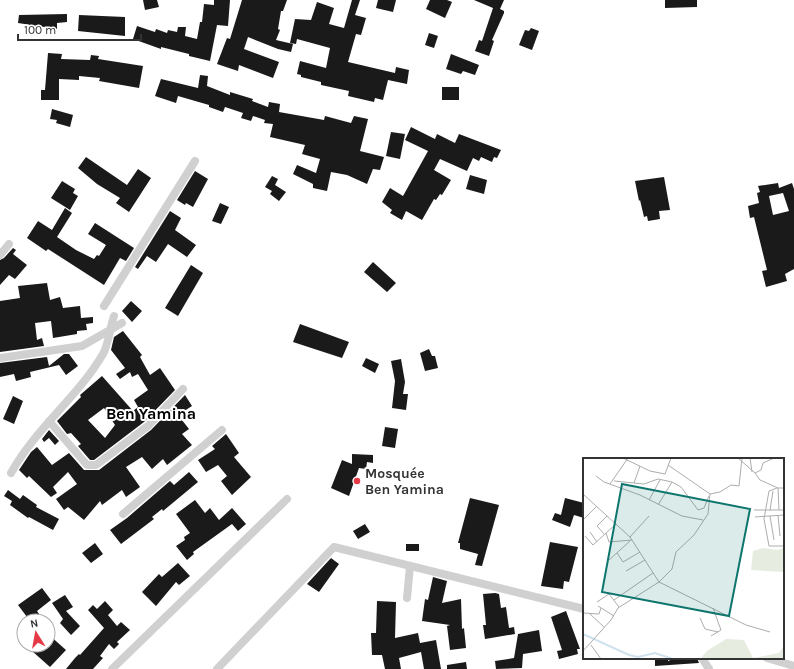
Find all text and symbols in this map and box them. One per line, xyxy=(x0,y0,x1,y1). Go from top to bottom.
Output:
scale bar xyxy=(18,16,141,42)
text: 100 m xyxy=(24,23,56,37)
district label: Ben Yamina xyxy=(106,404,196,423)
inset map xyxy=(583,458,784,659)
place label: Mosquée Ben Yamina xyxy=(365,465,444,498)
marker: Mosquée Ben Yamina xyxy=(352,476,362,486)
north arrow xyxy=(16,613,56,653)
text: N xyxy=(29,617,39,631)

